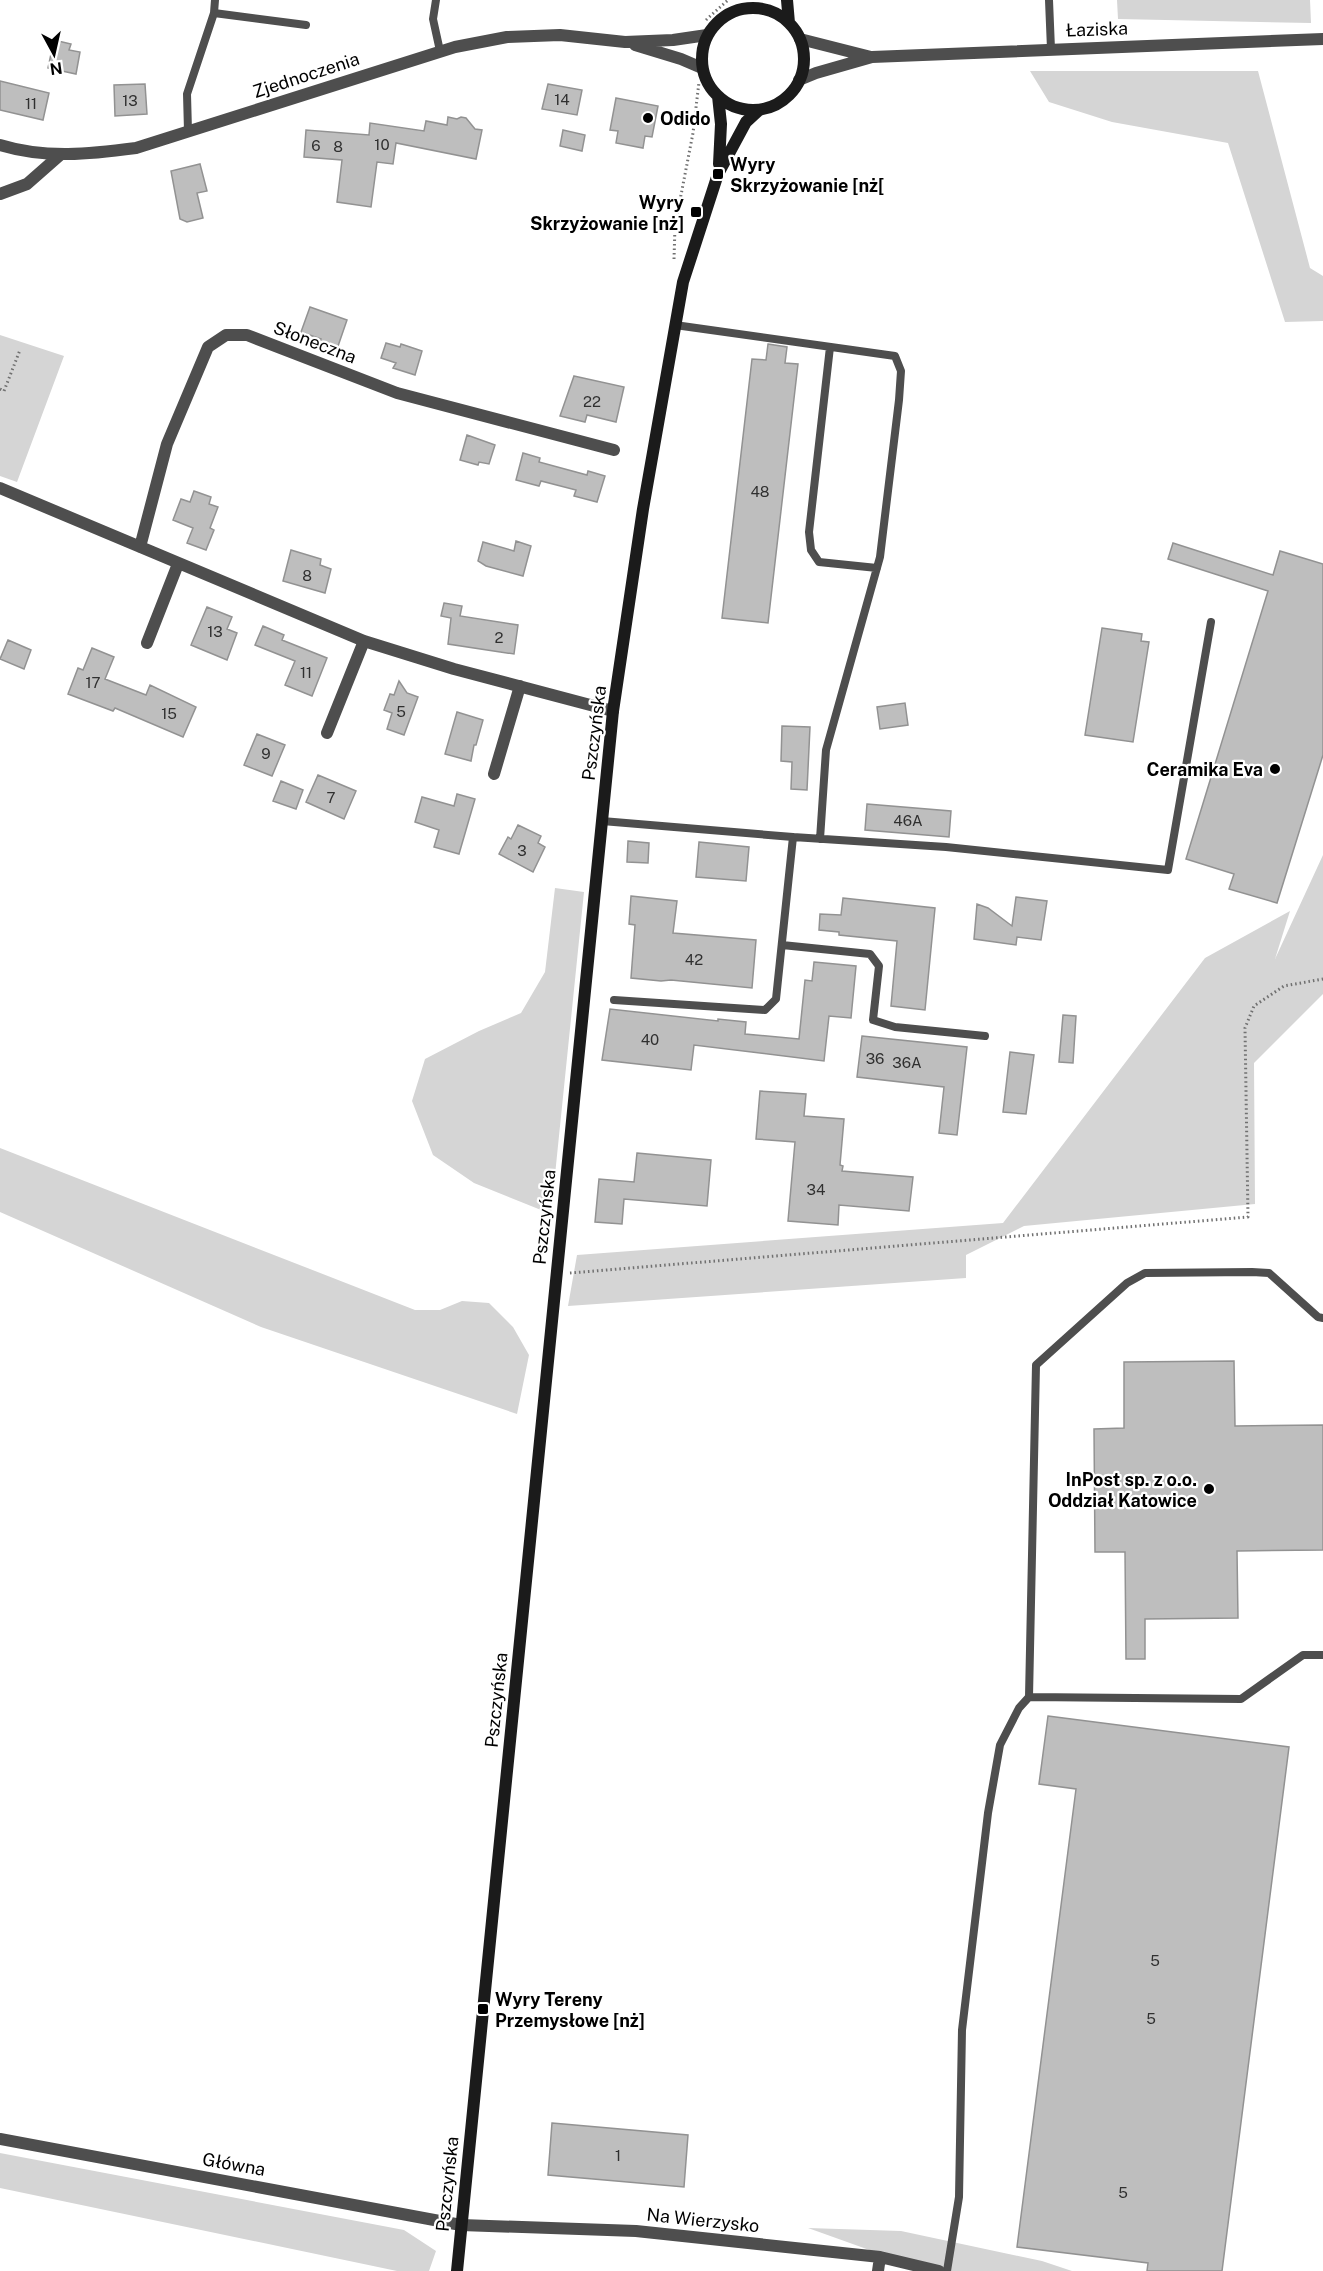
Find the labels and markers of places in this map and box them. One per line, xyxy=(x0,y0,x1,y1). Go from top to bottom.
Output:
place label: Odido xyxy=(660,108,711,129)
marker: Odido xyxy=(641,111,655,125)
place label: Wyry Skrzyżowanie [nż[ xyxy=(730,154,884,196)
marker: Wyry Skrzyżowanie [nż[ xyxy=(711,167,725,181)
place label: Wyry Skrzyżowanie [nż] xyxy=(530,192,684,234)
marker: Wyry Skrzyżowanie [nż] xyxy=(689,205,703,219)
place label: Ceramika Eva xyxy=(1147,759,1263,780)
marker: Ceramika Eva xyxy=(1268,762,1282,776)
place label: InPost sp. z o.o. Oddział Katowice xyxy=(1048,1469,1197,1511)
marker: InPost sp. z o.o. Oddział Katowice xyxy=(1202,1482,1216,1496)
place label: Wyry Tereny Przemysłowe [nż] xyxy=(495,1989,645,2031)
marker: Wyry Tereny Przemysłowe [nż] xyxy=(476,2002,490,2016)

